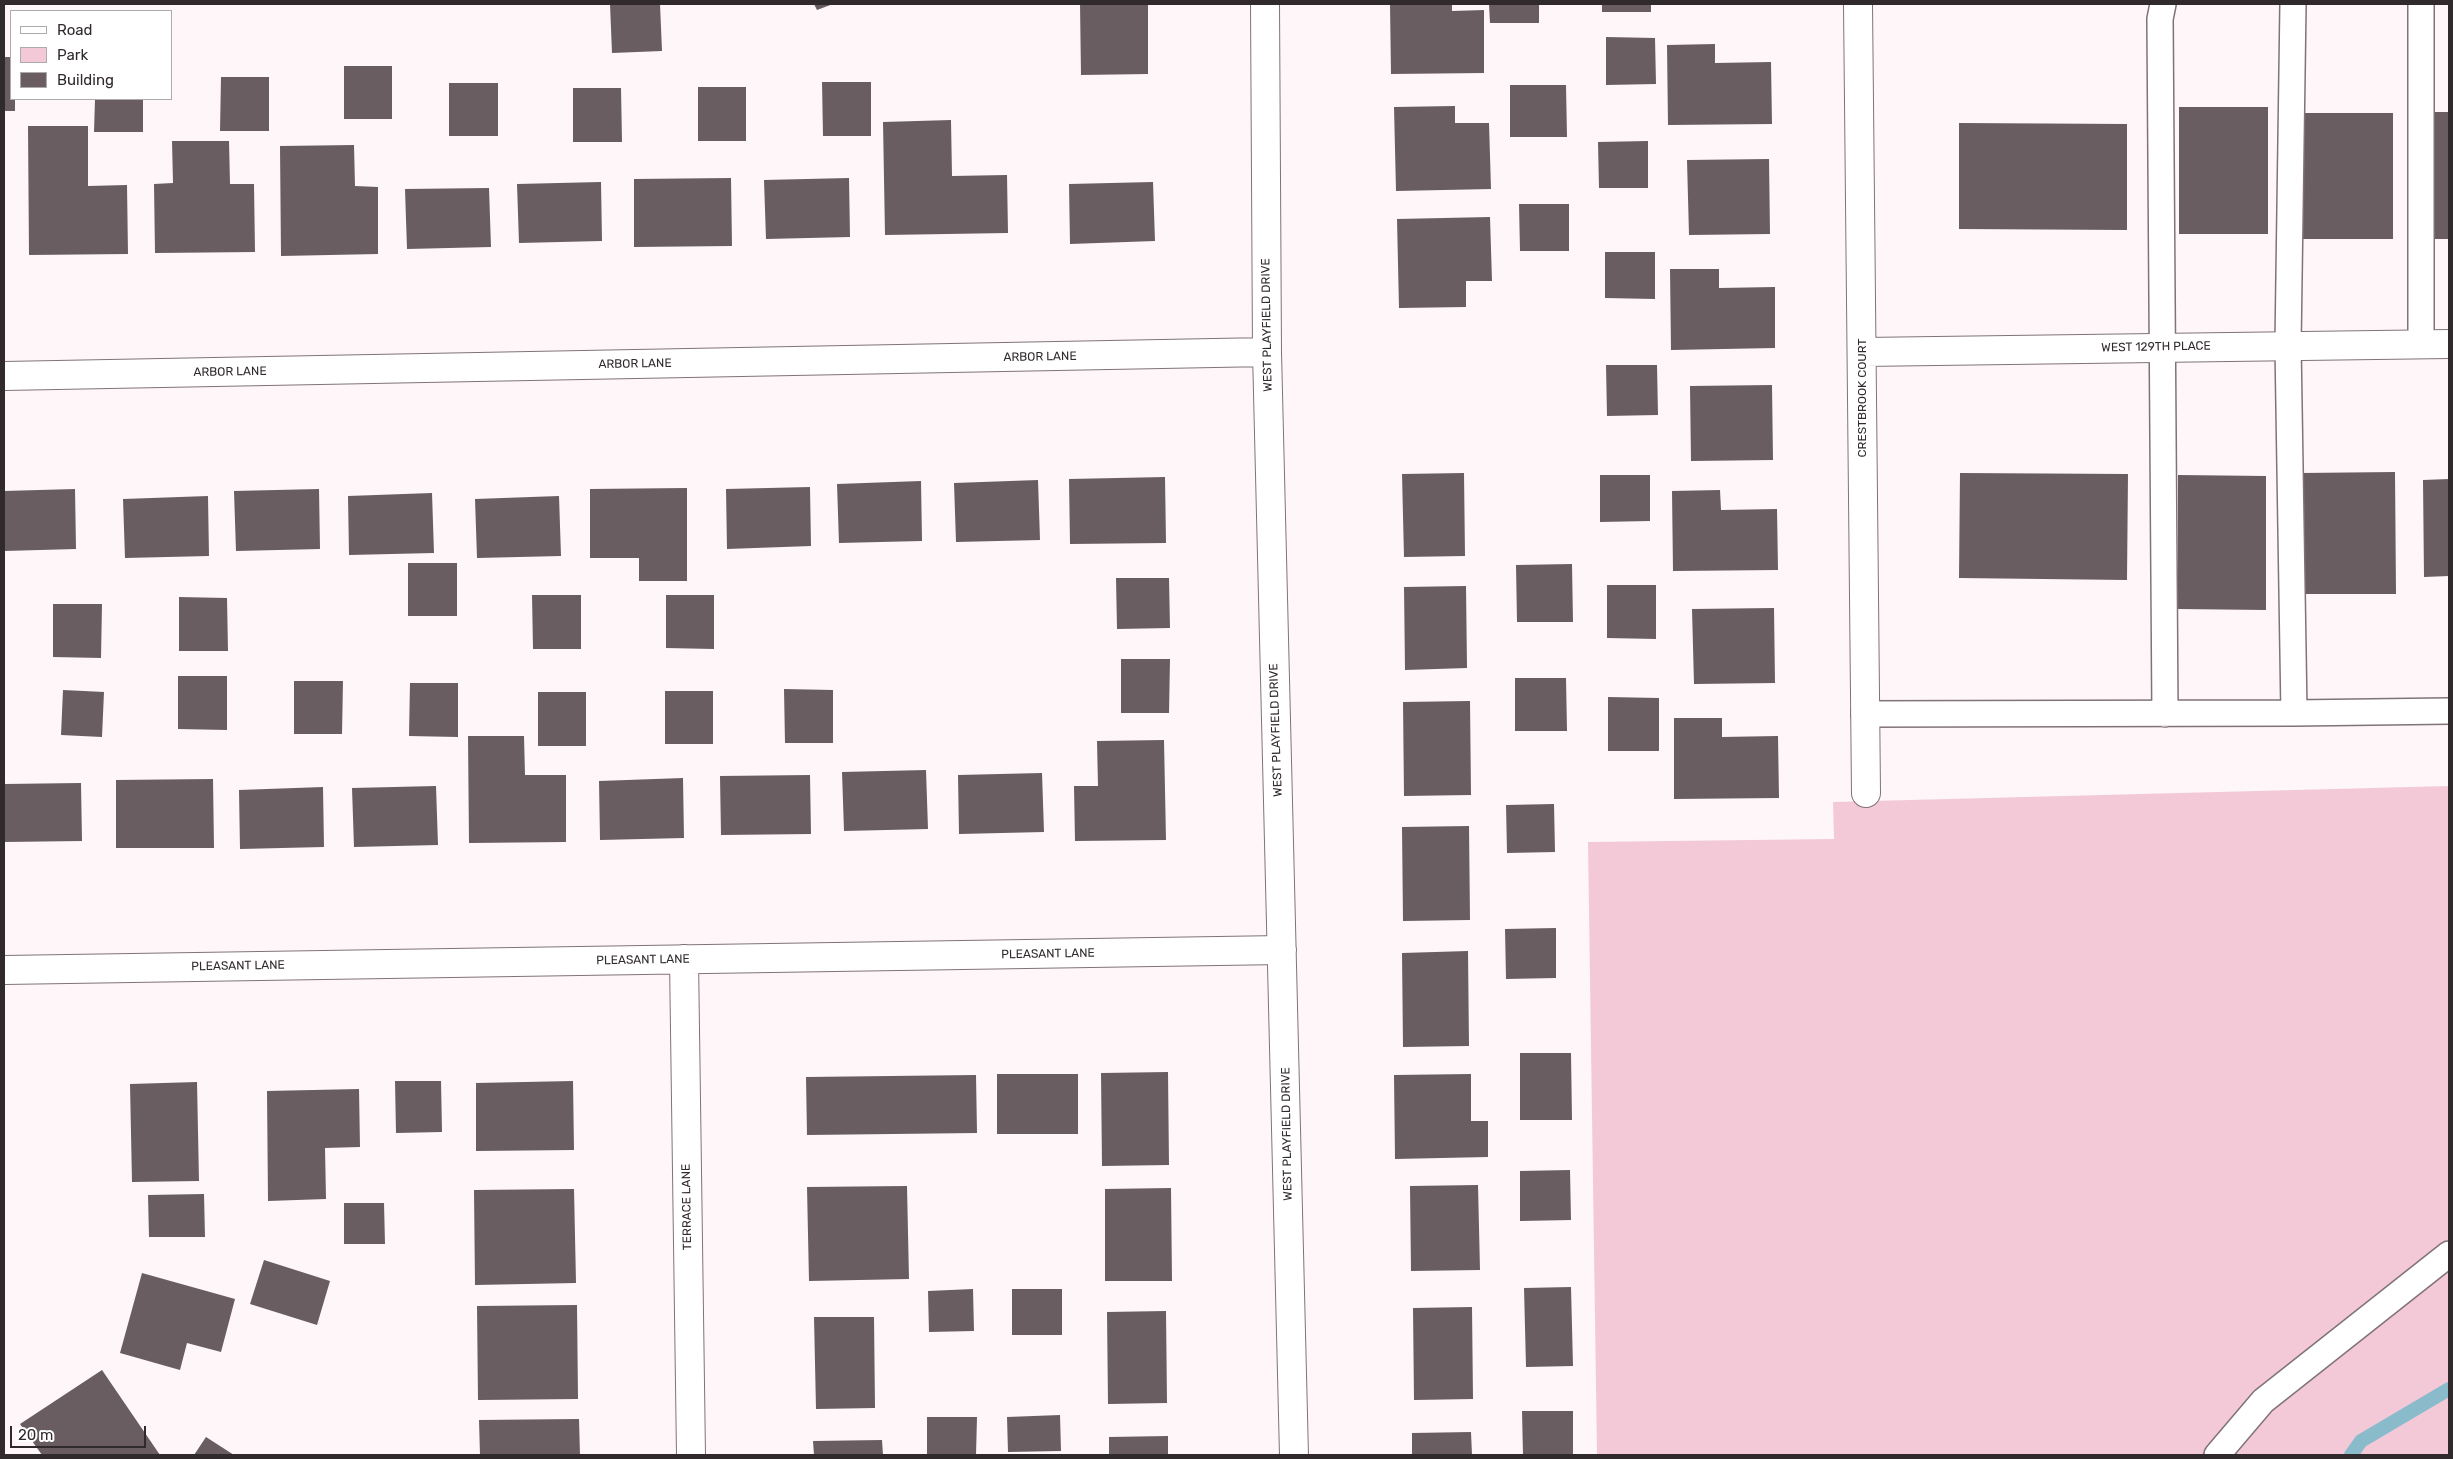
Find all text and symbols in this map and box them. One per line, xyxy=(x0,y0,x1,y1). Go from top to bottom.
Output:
legend xyxy=(10,10,172,100)
text: Road xyxy=(57,21,93,39)
text: Park xyxy=(57,46,88,64)
text: Building xyxy=(57,71,114,89)
street label: WEST PLAYFIELD DRIVE xyxy=(1259,258,1275,392)
street label: CRESTBROOK COURT xyxy=(1856,339,1870,457)
street label: WEST 129TH PLACE xyxy=(2101,339,2211,355)
street label: ARBOR LANE xyxy=(1003,349,1077,365)
street label: ARBOR LANE xyxy=(598,356,672,372)
street label: ARBOR LANE xyxy=(193,364,267,380)
street label: WEST PLAYFIELD DRIVE xyxy=(1266,663,1286,797)
street label: PLEASANT LANE xyxy=(1001,946,1095,962)
street label: PLEASANT LANE xyxy=(596,952,690,968)
street label: PLEASANT LANE xyxy=(191,958,285,974)
street label: WEST PLAYFIELD DRIVE xyxy=(1279,1067,1295,1201)
street label: TERRACE LANE xyxy=(679,1164,695,1250)
scale bar xyxy=(12,1416,149,1448)
text: 20 m xyxy=(18,1426,53,1444)

